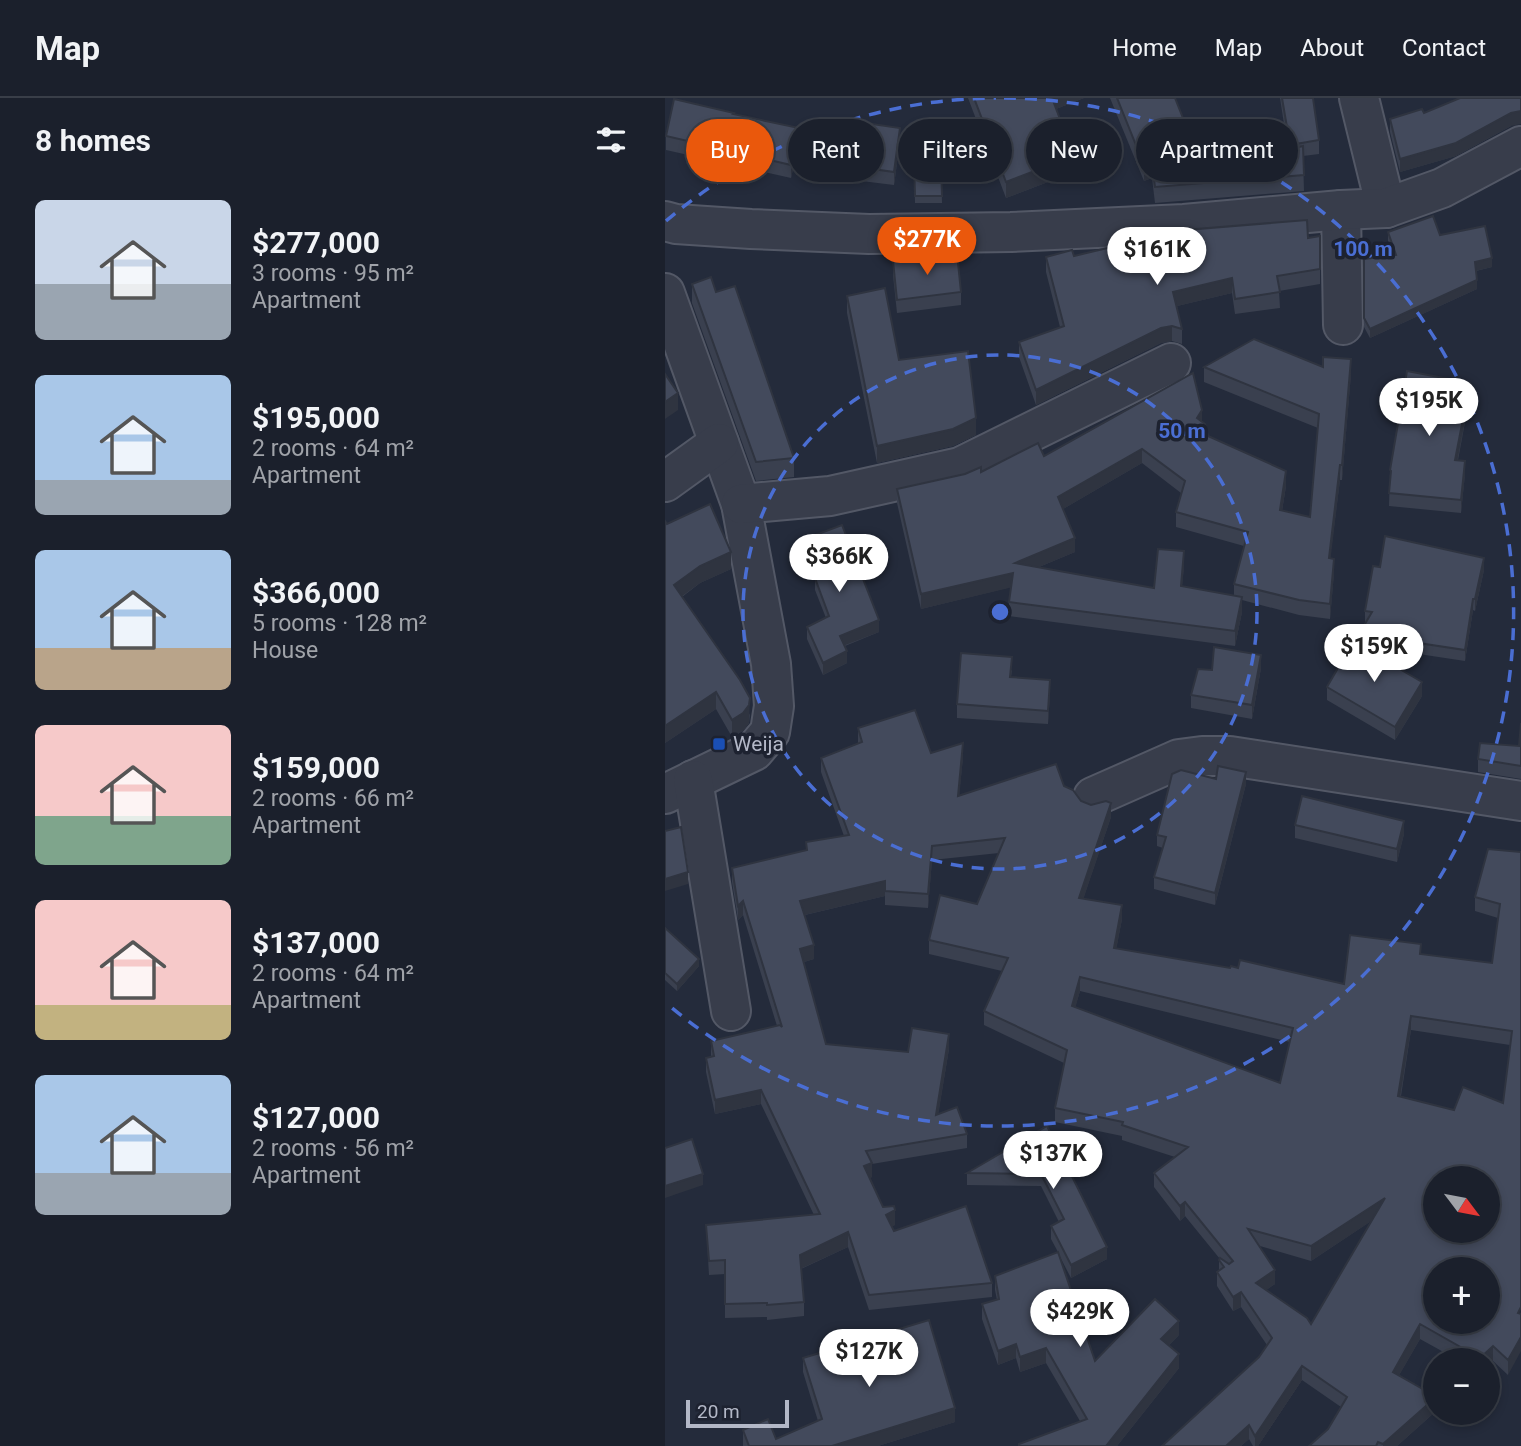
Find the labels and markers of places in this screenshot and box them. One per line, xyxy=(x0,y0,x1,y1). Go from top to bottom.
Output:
pin: $277K xyxy=(878,218,976,277)
pin: $161K xyxy=(1108,228,1206,287)
pin: $195K xyxy=(1380,378,1478,438)
pin: $366K xyxy=(790,534,888,594)
centre of rings xyxy=(988,600,1012,624)
pin: $159K xyxy=(1325,624,1423,684)
place label: Weija xyxy=(733,732,784,756)
marker: Weija xyxy=(711,736,727,752)
pin: $137K xyxy=(1004,1132,1102,1191)
pin: $429K xyxy=(1031,1290,1129,1349)
pin: $127K xyxy=(820,1330,918,1389)

